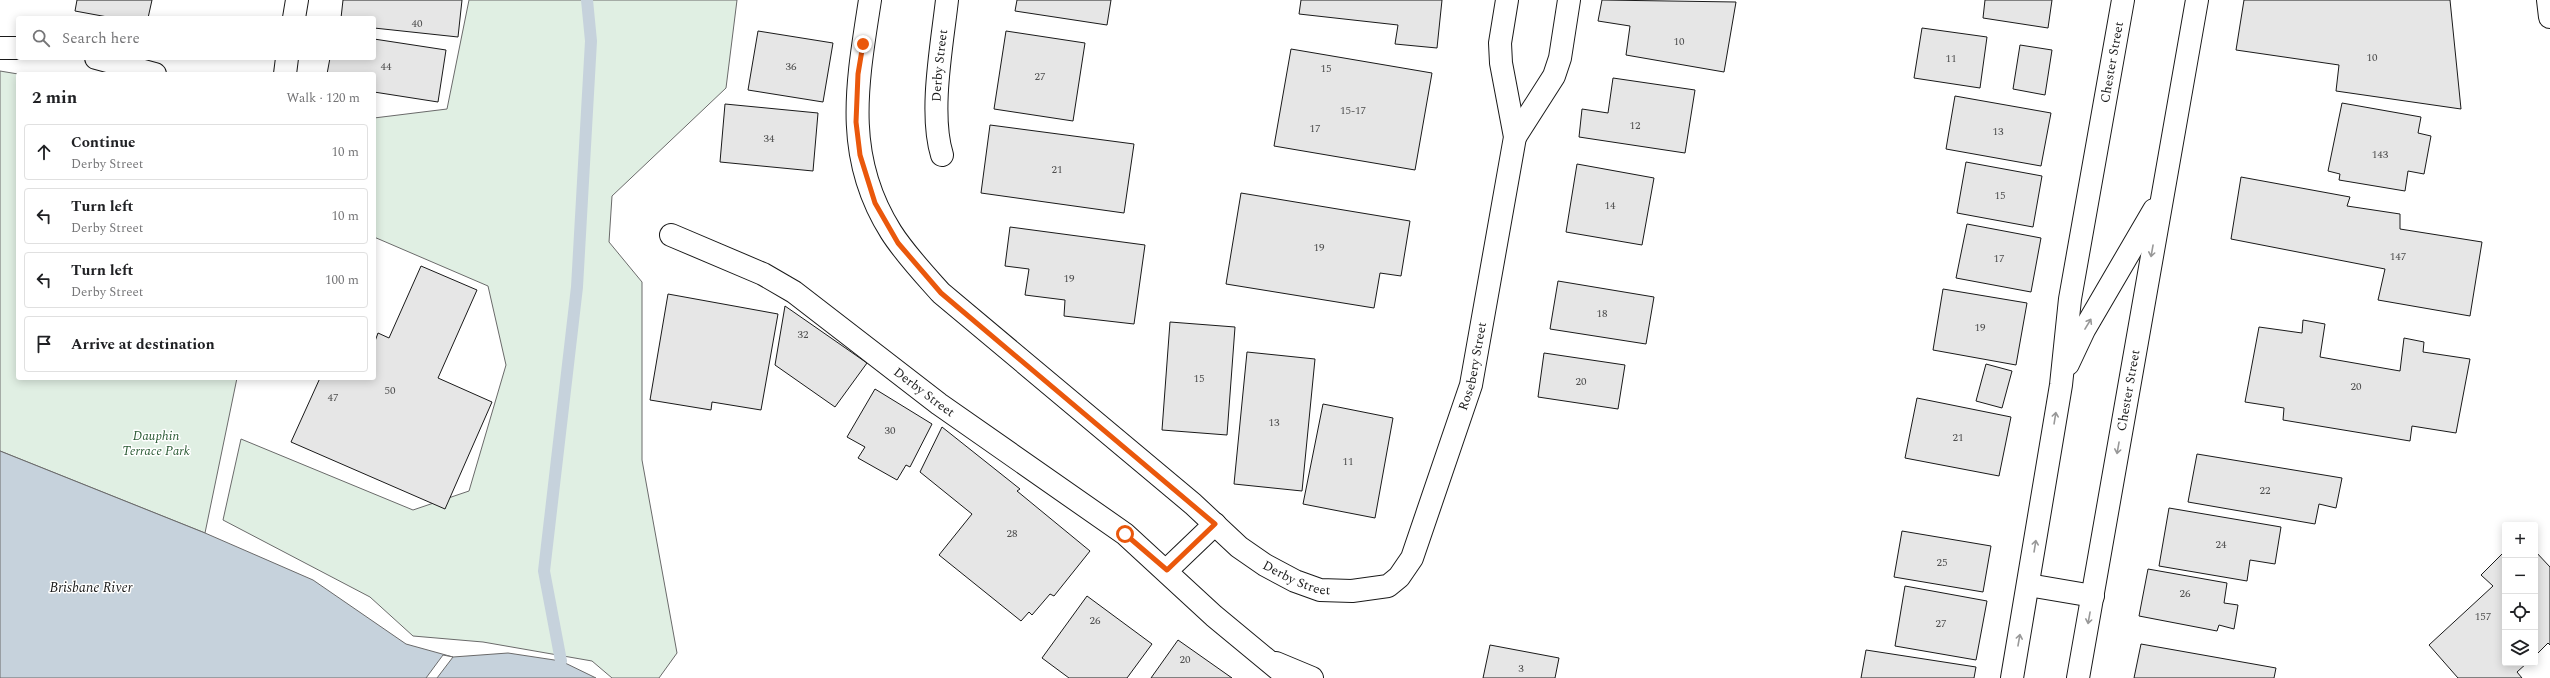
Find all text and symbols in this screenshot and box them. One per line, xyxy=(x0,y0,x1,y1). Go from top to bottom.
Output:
house number: 40 xyxy=(412,15,423,32)
search box xyxy=(16,16,376,60)
street label: Chester Street xyxy=(2095,20,2129,104)
icon: search xyxy=(30,27,52,49)
text: Search here xyxy=(62,27,140,50)
street label: Derby Street xyxy=(926,28,953,102)
house number: 10 xyxy=(1674,33,1685,50)
route end xyxy=(854,35,872,53)
house number: 10 xyxy=(2367,49,2378,66)
house number: 11 xyxy=(1946,50,1957,67)
house number: 44 xyxy=(381,58,392,75)
house number: 36 xyxy=(786,58,797,75)
house number: 15 xyxy=(1321,60,1332,77)
house number: 27 xyxy=(1035,68,1046,85)
text: 2 min xyxy=(32,85,77,111)
text: Walk · 120 m xyxy=(286,88,360,108)
house number: 15-17 xyxy=(1340,102,1367,119)
house number: 12 xyxy=(1630,117,1641,134)
house number: 17 xyxy=(1310,120,1321,137)
house number: 13 xyxy=(1993,123,2004,140)
house number: 34 xyxy=(764,130,775,147)
text: Continue xyxy=(71,131,136,154)
icon: ahead xyxy=(33,141,55,163)
text: 10 m xyxy=(332,142,359,162)
house number: 143 xyxy=(2372,146,2389,163)
text: Derby Street xyxy=(71,154,143,174)
house number: 21 xyxy=(1052,161,1063,178)
house number: 15 xyxy=(1995,187,2006,204)
text: Turn left xyxy=(71,195,133,218)
house number: 14 xyxy=(1605,197,1616,214)
icon: left xyxy=(33,205,55,227)
text: 10 m xyxy=(332,206,359,226)
text: Derby Street xyxy=(71,218,143,238)
house number: 19 xyxy=(1314,239,1325,256)
one-way arrow xyxy=(2148,244,2156,257)
house number: 147 xyxy=(2390,248,2407,265)
house number: 17 xyxy=(1994,250,2005,267)
text: Turn left xyxy=(71,259,133,282)
icon: left xyxy=(33,269,55,291)
text: 100 m xyxy=(325,270,359,290)
house number: 19 xyxy=(1064,270,1075,287)
text: Derby Street xyxy=(71,282,143,302)
house number: 18 xyxy=(1597,305,1608,322)
one-way arrow xyxy=(2085,318,2093,330)
house number: 19 xyxy=(1975,319,1986,336)
street label: Rosebery Street xyxy=(1453,320,1492,413)
house number: 32 xyxy=(798,326,809,343)
icon: arrive xyxy=(33,333,55,355)
text: Arrive at destination xyxy=(71,333,215,356)
street label: Chester Street xyxy=(2112,348,2146,433)
street label: Derby Street xyxy=(889,362,959,422)
house number: 15 xyxy=(1194,370,1205,387)
house number: 20 xyxy=(1576,373,1587,390)
house number: 20 xyxy=(2351,378,2362,395)
house number: 50 xyxy=(385,382,396,399)
house number: 47 xyxy=(328,389,339,406)
one-way arrow xyxy=(2051,412,2059,425)
house number: 13 xyxy=(1269,414,1280,431)
house number: 30 xyxy=(885,422,896,439)
park label: Dauphin Terrace Park xyxy=(122,426,190,461)
house number: 21 xyxy=(1953,429,1964,446)
one-way arrow xyxy=(2114,441,2122,454)
house number: 11 xyxy=(1343,453,1354,470)
house number: 22 xyxy=(2260,482,2271,499)
map controls xyxy=(2502,522,2538,666)
button: + xyxy=(2502,522,2538,558)
house number: 28 xyxy=(1007,525,1018,542)
route start xyxy=(1116,525,1134,543)
house number: 24 xyxy=(2216,536,2227,553)
one-way arrow xyxy=(2031,540,2039,553)
house number: 25 xyxy=(1937,554,1948,571)
street label: Derby Street xyxy=(1259,555,1331,600)
button: − xyxy=(2502,558,2538,594)
water label: Brisbane River xyxy=(49,577,133,598)
house number: 26 xyxy=(2180,585,2191,602)
button: locate xyxy=(2502,594,2538,630)
house number: 157 xyxy=(2475,608,2492,625)
one-way arrow xyxy=(2085,611,2093,624)
house number: 26 xyxy=(1090,612,1101,629)
house number: 27 xyxy=(1936,615,1947,632)
button: layers xyxy=(2502,630,2538,666)
one-way arrow xyxy=(2015,633,2023,646)
house number: 20 xyxy=(1180,651,1191,668)
house number: 3 xyxy=(1518,660,1524,677)

